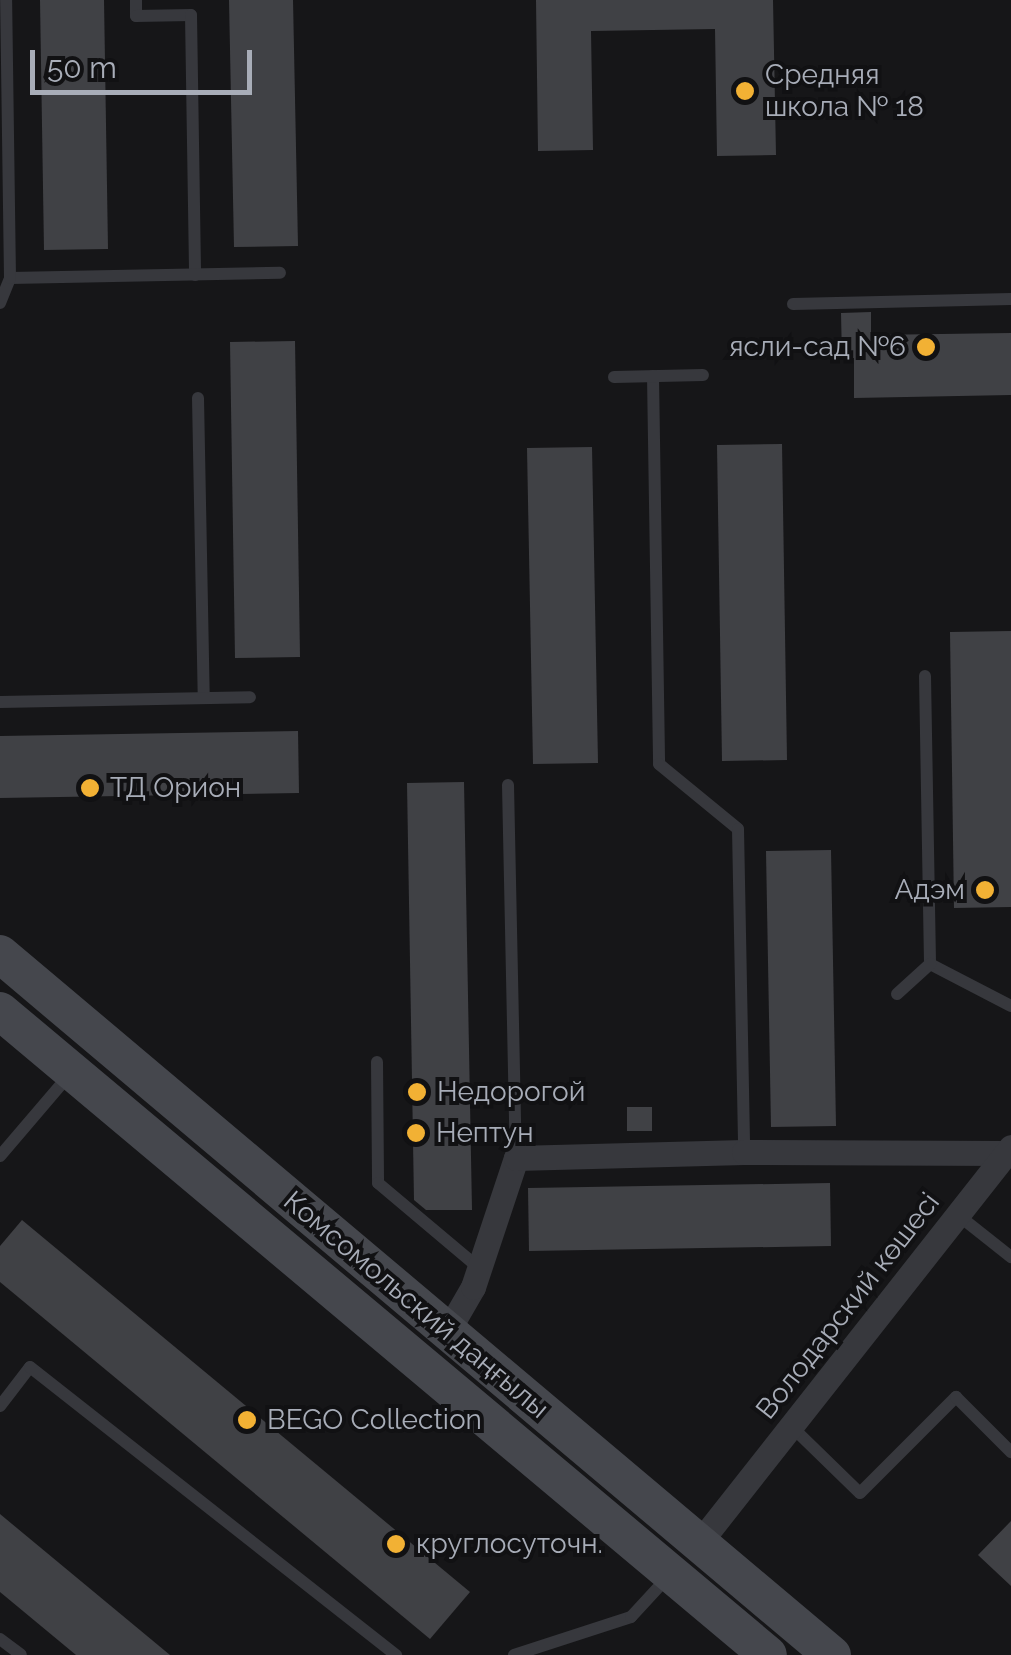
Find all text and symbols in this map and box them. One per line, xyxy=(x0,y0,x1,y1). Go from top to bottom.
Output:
scale bar xyxy=(35,30,258,92)
text: 50 m xyxy=(47,50,117,85)
place label: Средняя школа № 18 xyxy=(765,58,924,124)
marker: Средняя школа № 18 xyxy=(734,80,756,102)
place label: ясли-сад №6 xyxy=(729,330,906,364)
marker: ясли-сад №6 xyxy=(915,336,937,358)
place label: ТД Орион xyxy=(110,771,241,805)
marker: ТД Орион xyxy=(79,777,101,799)
place label: Адэм xyxy=(895,873,965,907)
marker: Адэм xyxy=(974,879,996,901)
place label: Недорогой xyxy=(437,1075,585,1109)
marker: Недорогой xyxy=(406,1081,428,1103)
place label: Нептун xyxy=(436,1116,534,1150)
marker: Нептун xyxy=(405,1122,427,1144)
street label: Комсомольский даңғылы xyxy=(277,1184,555,1426)
street label: Володарский көшесі xyxy=(749,1186,947,1426)
place label: BEGO Collection xyxy=(267,1403,482,1437)
marker: BEGO Collection xyxy=(236,1409,258,1431)
place label: круглосуточн. xyxy=(416,1527,603,1561)
marker: круглосуточн. xyxy=(385,1533,407,1555)

